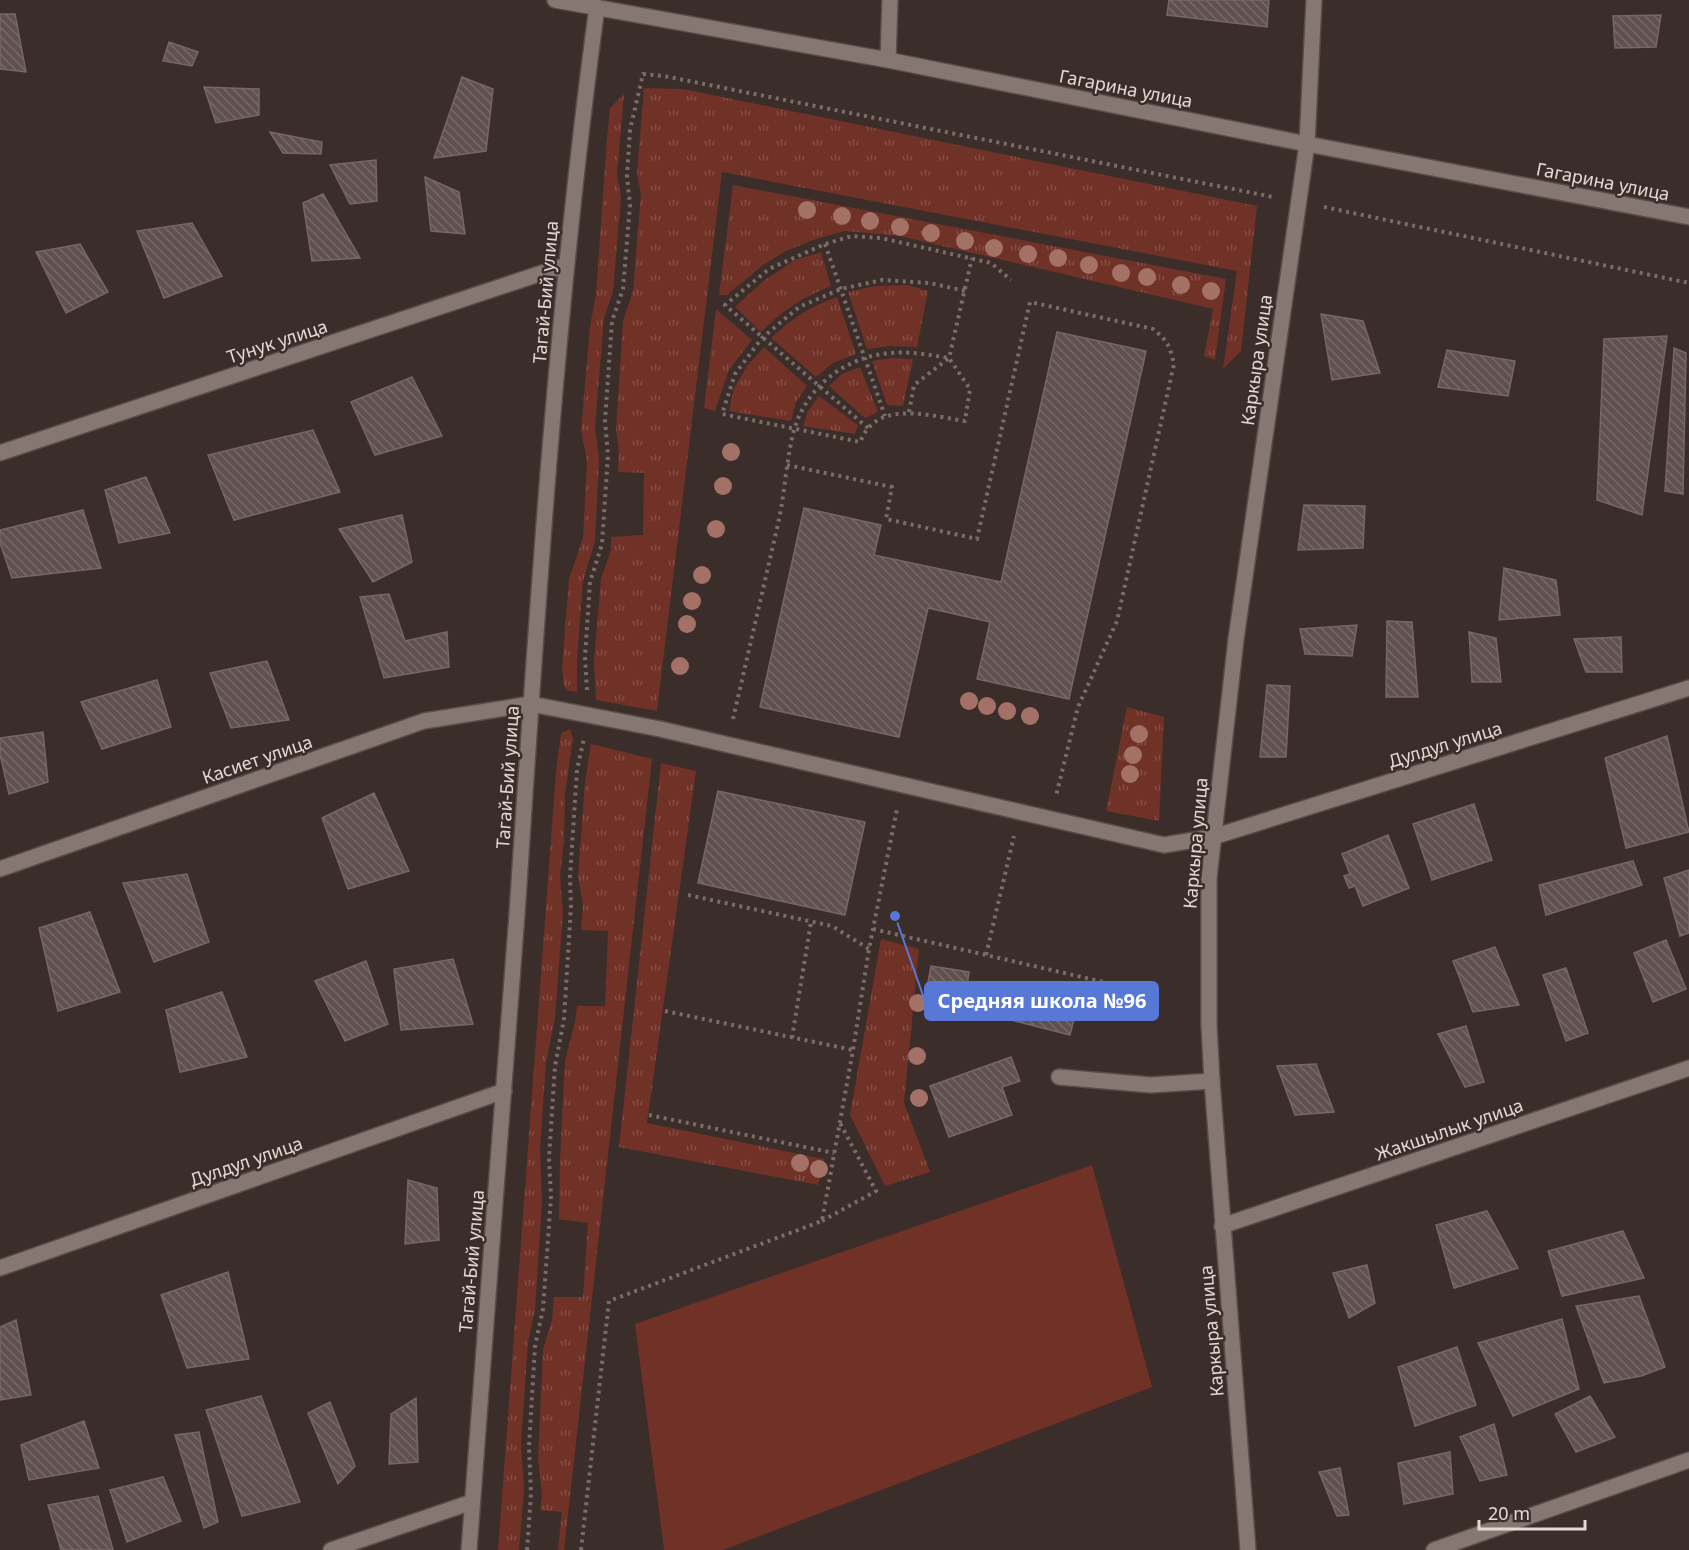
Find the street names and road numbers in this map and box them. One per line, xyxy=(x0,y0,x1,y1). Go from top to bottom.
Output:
street label: Гагарина улица xyxy=(1057,63,1195,113)
street label: Гагарина улица xyxy=(1534,156,1672,206)
street label: Тагай-Бий улица xyxy=(527,220,563,364)
street label: Каркыра улица xyxy=(1235,293,1277,427)
street label: Тунук улица xyxy=(224,313,330,369)
street label: Тагай-Бий улица xyxy=(490,705,524,849)
street label: Дулдул улица xyxy=(1385,715,1505,773)
street label: Касиет улица xyxy=(199,729,315,789)
street label: Каркыра улица xyxy=(1177,776,1213,910)
street label: Жакшылык улица xyxy=(1372,1092,1526,1166)
street label: Дулдул улица xyxy=(186,1130,306,1192)
street label: Тагай-Бий улица xyxy=(453,1189,489,1333)
street label: Каркыра улица xyxy=(1193,1264,1229,1398)

